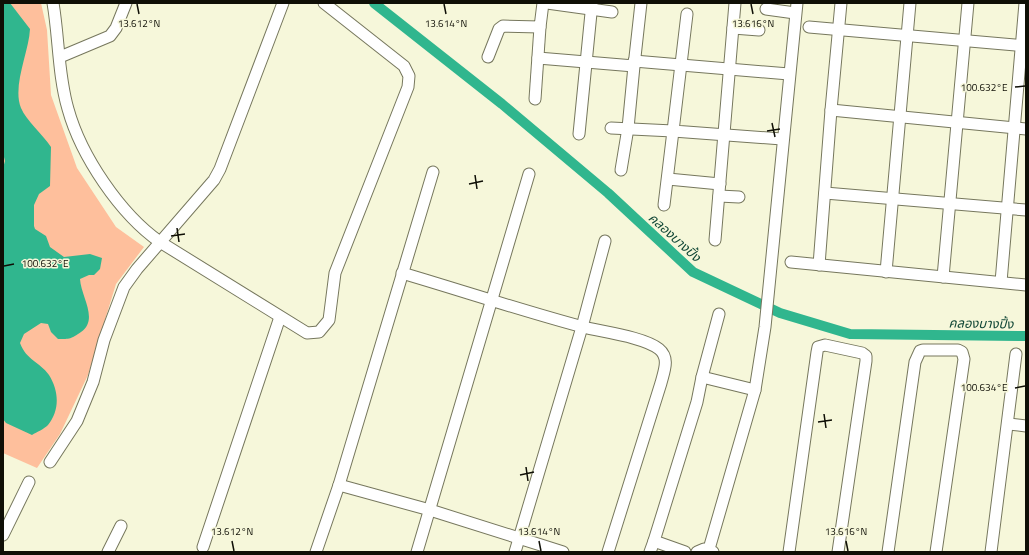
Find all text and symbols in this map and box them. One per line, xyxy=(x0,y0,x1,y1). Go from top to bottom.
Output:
text: 13.612°N xyxy=(118,16,160,31)
text: 13.614°N xyxy=(425,16,467,31)
text: 13.616°N xyxy=(732,16,774,31)
text: 100.632°E xyxy=(961,80,1008,95)
water label: คลองบางปิ้ง xyxy=(644,208,707,267)
text: 100.632°E xyxy=(22,256,69,271)
water label: คลองบางปิ้ง xyxy=(948,312,1015,334)
text: 100.634°E xyxy=(961,380,1008,395)
text: 13.612°N xyxy=(211,524,253,539)
text: 13.614°N xyxy=(518,524,560,539)
text: 13.616°N xyxy=(825,524,867,539)

